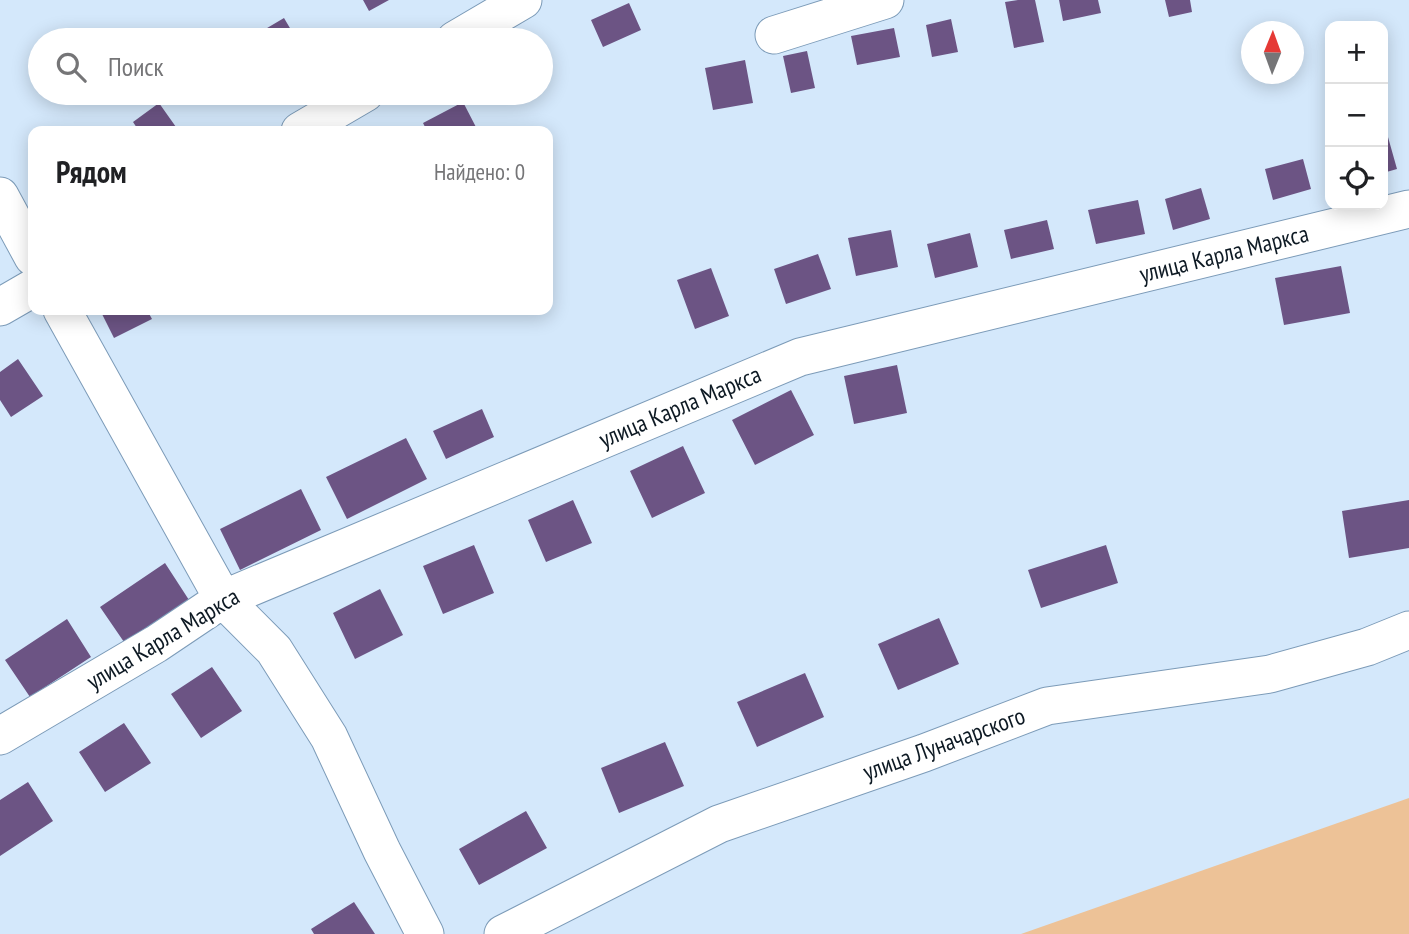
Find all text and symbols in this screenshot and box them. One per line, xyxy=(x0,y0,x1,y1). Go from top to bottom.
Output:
north arrow xyxy=(1241,21,1304,84)
map controls xyxy=(1325,21,1388,210)
button: + xyxy=(1325,21,1388,84)
search box xyxy=(28,28,553,105)
icon: search xyxy=(52,48,90,86)
text: Поиск xyxy=(108,50,164,83)
button: − xyxy=(1325,84,1388,147)
button: locate xyxy=(1325,147,1388,210)
text: Рядом xyxy=(56,152,127,191)
text: Найдено: 0 xyxy=(434,157,525,186)
street label: улица Карла Маркса xyxy=(1136,218,1312,290)
street label: улица Карла Маркса xyxy=(594,358,766,455)
street label: улица Карла Маркса xyxy=(81,581,245,696)
street label: улица Луначарского xyxy=(859,700,1029,787)

